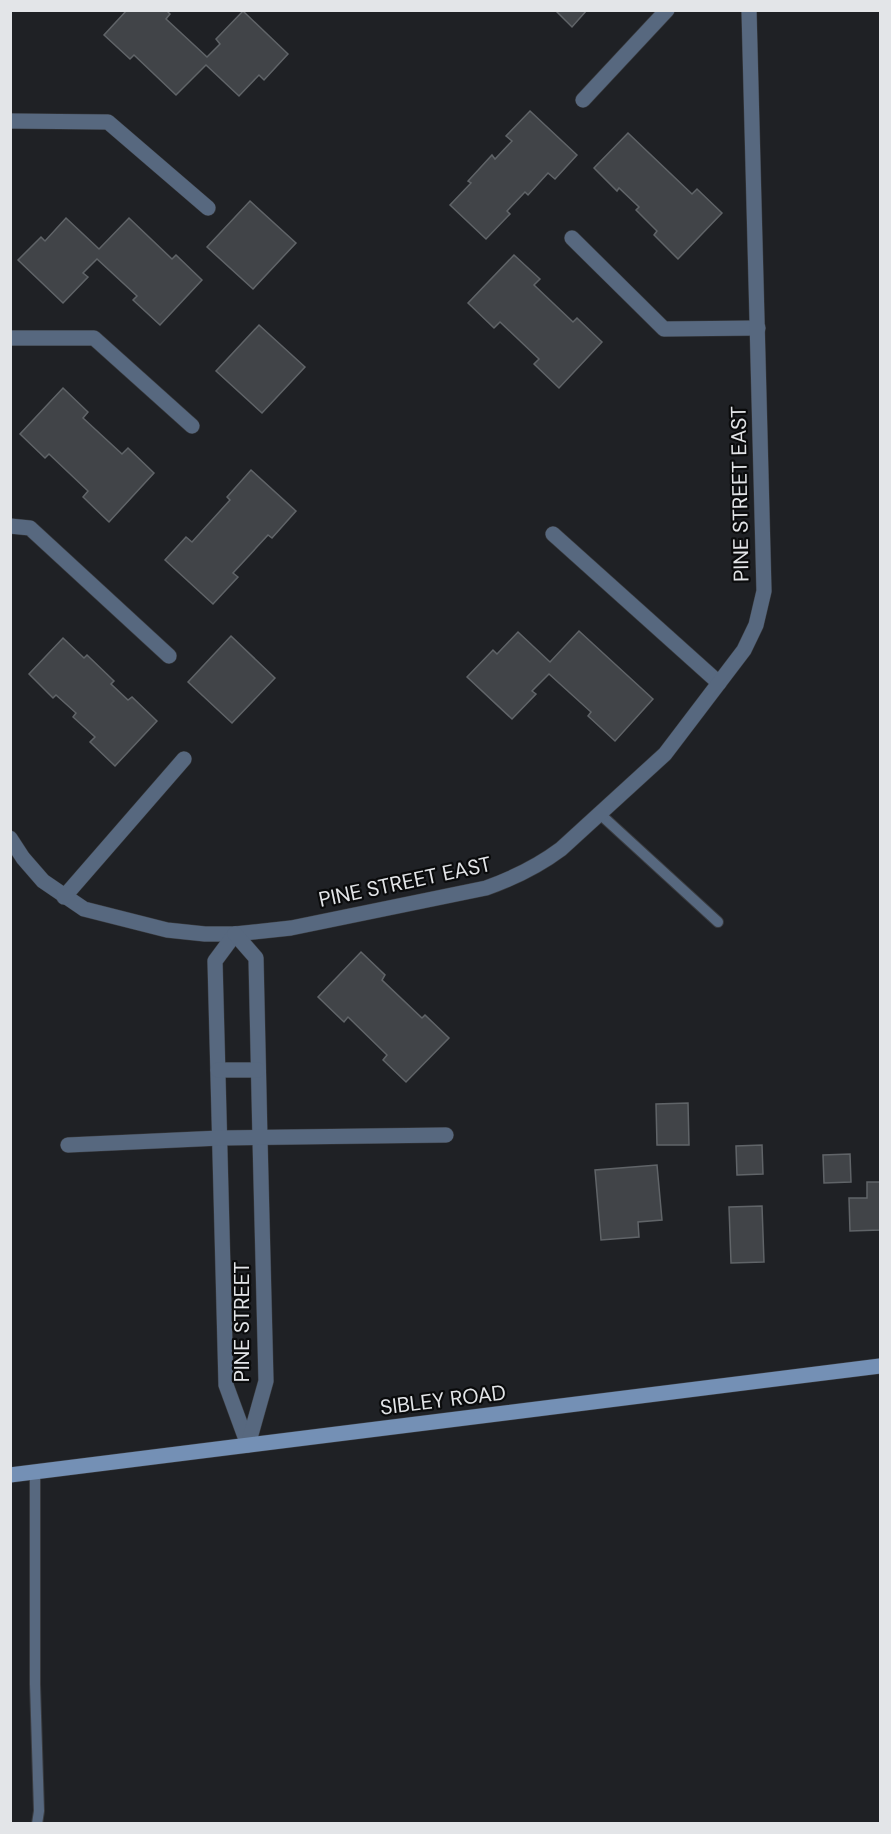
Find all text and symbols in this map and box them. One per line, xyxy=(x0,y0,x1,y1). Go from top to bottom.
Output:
street label: PINE STREET EAST xyxy=(724,406,756,582)
street label: PINE STREET EAST xyxy=(316,850,494,914)
street label: PINE STREET xyxy=(228,1261,256,1382)
street label: SIBLEY ROAD xyxy=(378,1378,508,1422)

